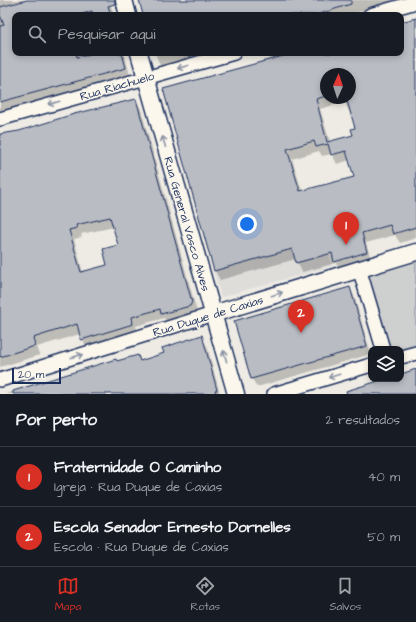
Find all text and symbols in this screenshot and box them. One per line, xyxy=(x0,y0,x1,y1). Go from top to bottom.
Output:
search box xyxy=(12,12,404,56)
icon: search xyxy=(26,23,48,45)
text: Pesquisar aqui xyxy=(58,24,155,45)
one-way arrow xyxy=(177,64,190,71)
street label: Rua Riachuelo xyxy=(78,68,157,105)
north arrow xyxy=(320,68,356,104)
one-way arrow xyxy=(48,100,61,107)
one-way arrow xyxy=(160,136,167,149)
street label: Rua General Vasco Alves xyxy=(159,155,214,293)
pin: 1 xyxy=(333,212,359,245)
your location xyxy=(237,214,257,234)
one-way arrow xyxy=(270,290,283,297)
street label: Rua Duque de Caxias xyxy=(151,292,265,341)
pin: 2 xyxy=(288,300,314,333)
map controls xyxy=(368,346,404,382)
button: layers xyxy=(368,346,404,382)
one-way arrow xyxy=(221,350,228,363)
one-way arrow xyxy=(71,352,84,359)
scale bar xyxy=(12,366,61,385)
text: 20 m xyxy=(18,367,44,382)
one-way arrow xyxy=(327,373,340,380)
text: Por perto xyxy=(16,408,97,432)
text: 2 resultados xyxy=(326,411,400,429)
text: Fraternidade O Caminho xyxy=(54,457,221,478)
text: 1 xyxy=(28,468,30,486)
text: 40 m xyxy=(368,468,400,486)
text: Igreja · Rua Duque de Caxias xyxy=(54,478,222,496)
text: Escola Senador Ernesto Dornelles xyxy=(54,517,291,538)
text: 2 xyxy=(25,528,33,546)
text: 50 m xyxy=(367,528,400,546)
text: Escola · Rua Duque de Caxias xyxy=(54,538,229,556)
tab: Mapa xyxy=(55,575,81,614)
tab: Rotas xyxy=(190,575,220,614)
tab: Salvos xyxy=(329,575,361,614)

